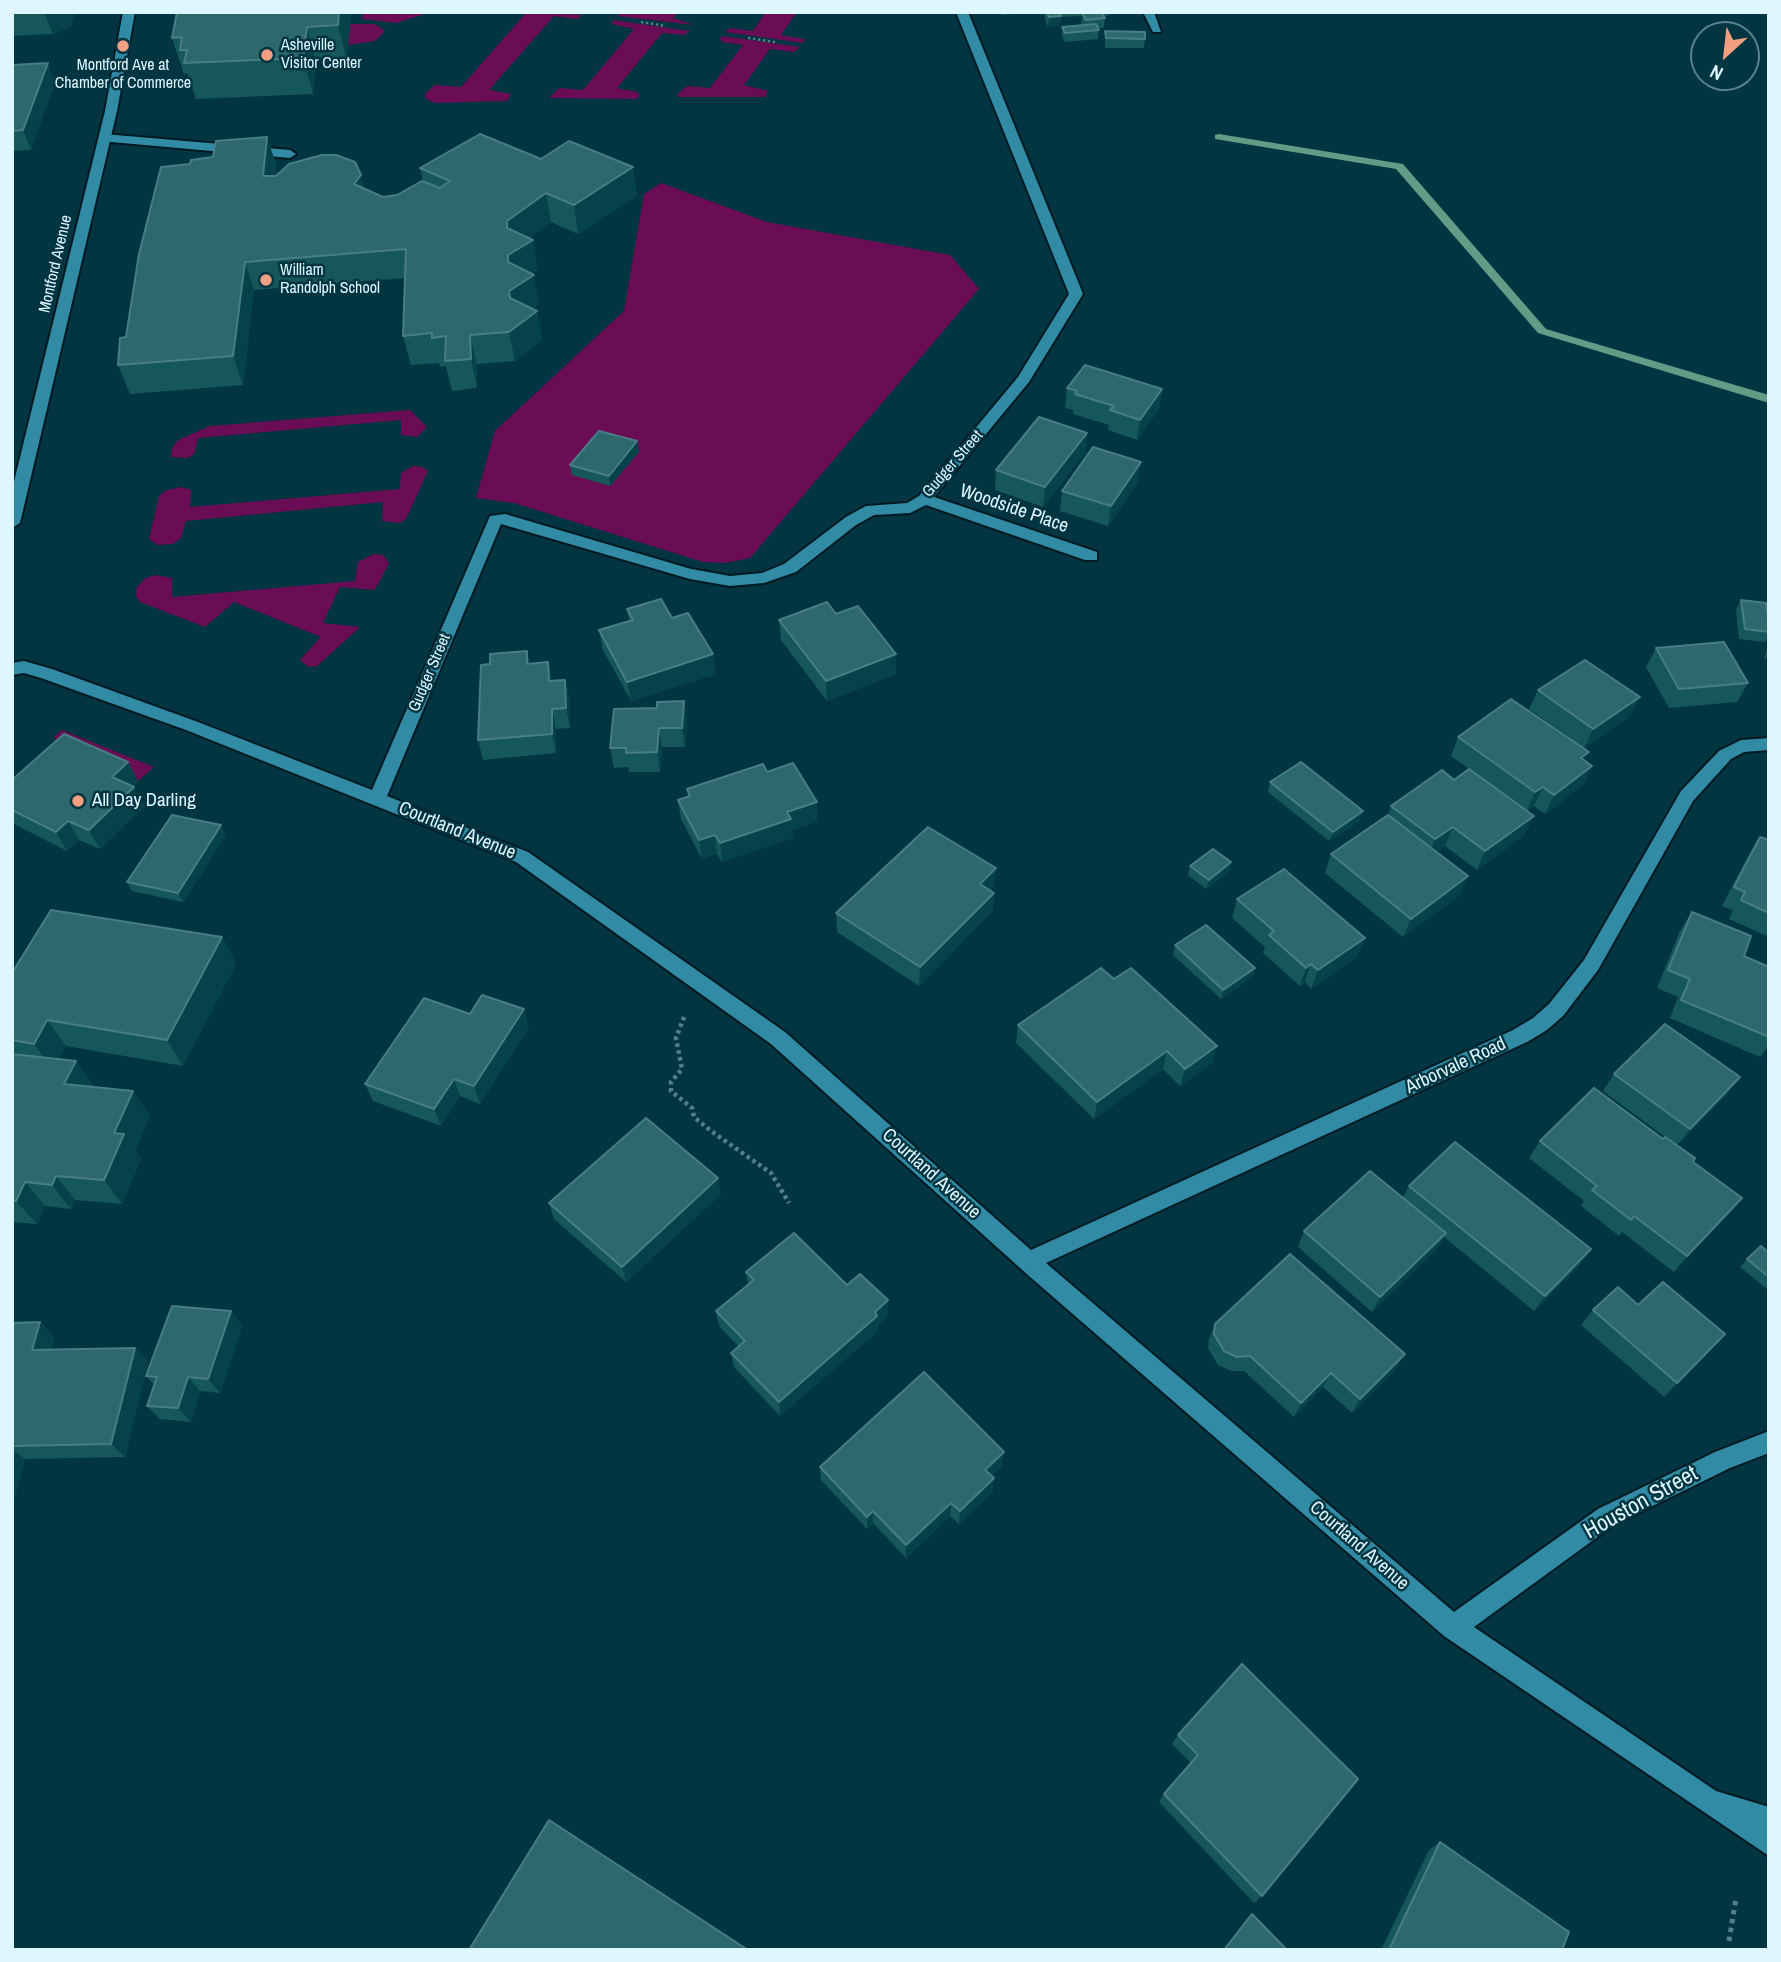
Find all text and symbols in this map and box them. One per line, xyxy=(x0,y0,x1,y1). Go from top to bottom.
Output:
north arrow xyxy=(1690,21,1760,91)
place label: Asheville Visitor Center xyxy=(281,36,362,74)
marker: Montford Ave at Chamber of Commerce xyxy=(115,38,131,54)
marker: Asheville Visitor Center xyxy=(259,47,275,63)
place label: Montford Ave at Chamber of Commerce xyxy=(55,56,191,94)
text: N xyxy=(1705,59,1727,87)
street label: Montford Avenue xyxy=(35,213,77,315)
place label: William Randolph School xyxy=(280,261,380,299)
marker: William Randolph School xyxy=(258,272,274,288)
street label: Gudger Street xyxy=(919,427,987,501)
street label: Woodside Place xyxy=(957,480,1071,538)
street label: Gudger Street xyxy=(405,631,455,715)
place label: All Day Darling xyxy=(92,790,196,812)
marker: All Day Darling xyxy=(70,793,86,809)
street label: Courtland Avenue xyxy=(395,797,519,865)
street label: Arborvale Road xyxy=(1402,1033,1510,1099)
street label: Courtland Avenue xyxy=(877,1124,985,1224)
street label: Houston Street xyxy=(1579,1460,1703,1546)
street label: Courtland Avenue xyxy=(1305,1497,1413,1595)

